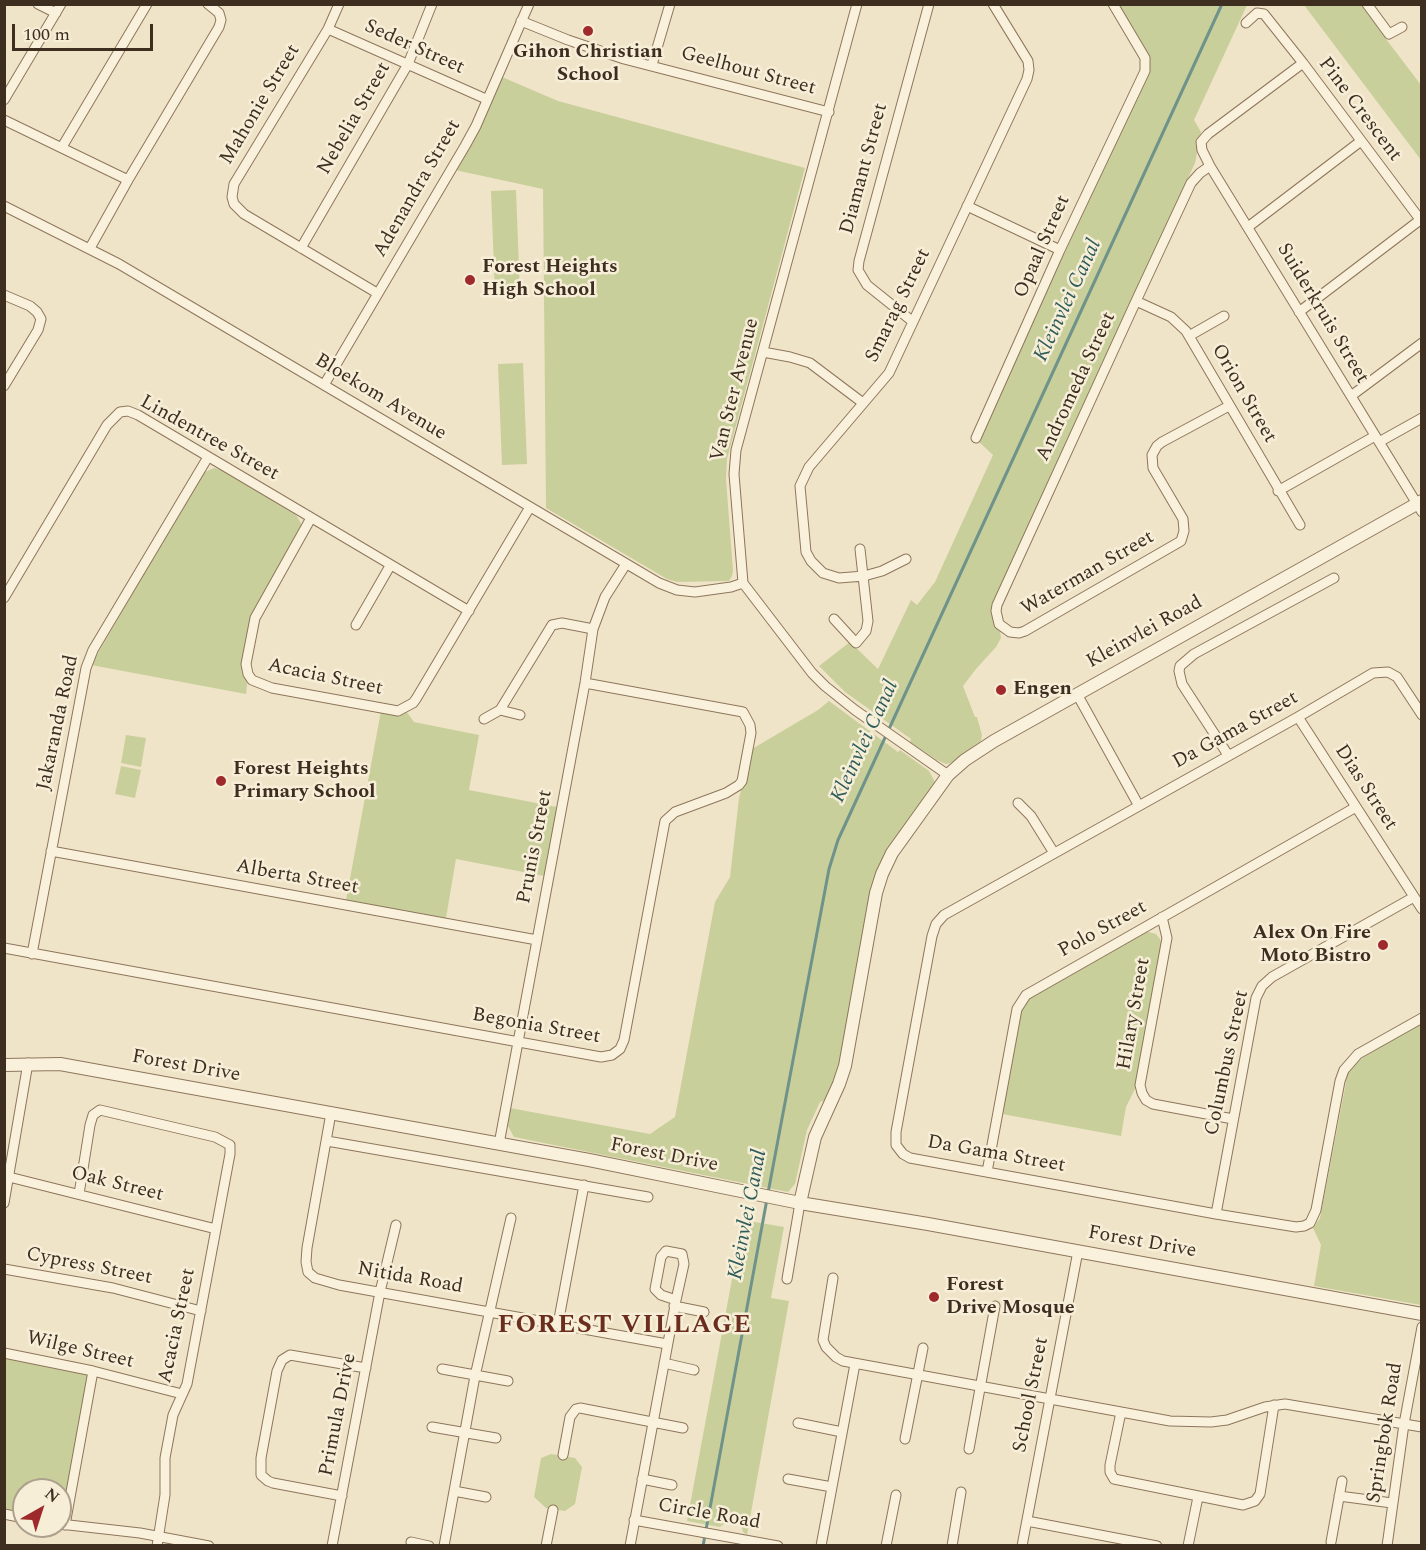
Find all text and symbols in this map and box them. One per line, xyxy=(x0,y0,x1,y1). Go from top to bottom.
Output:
scale bar xyxy=(15,12,156,50)
street label: Seder Street xyxy=(360,15,468,81)
text: 100 m xyxy=(23,21,70,48)
marker: Gihon Christian School xyxy=(581,24,595,38)
street label: Mahonie Street xyxy=(216,40,306,170)
place label: Gihon Christian School xyxy=(513,41,663,88)
street label: Geelhout Street xyxy=(678,42,818,102)
street label: Pine Crescent xyxy=(1312,53,1406,167)
street label: Nebelia Street xyxy=(313,58,397,180)
street label: Diamant Street xyxy=(836,101,894,237)
street label: Adenandra Street xyxy=(369,116,467,262)
street label: Opaal Street xyxy=(1010,192,1076,302)
water label: Kleinvlei Canal xyxy=(1030,236,1108,366)
street label: Suiderkruis Street xyxy=(1271,239,1373,389)
street label: Smarag Street xyxy=(861,245,937,367)
place label: Forest Heights High School xyxy=(482,256,618,303)
marker: Forest Heights High School xyxy=(463,273,477,287)
street label: Andromeda Street xyxy=(1032,309,1122,465)
street label: Van Ster Avenue xyxy=(707,316,765,464)
street label: Orion Street xyxy=(1205,340,1281,448)
street label: Bloekom Avenue xyxy=(310,349,450,447)
street label: Lindentree Street xyxy=(135,391,283,487)
street label: Waterman Street xyxy=(1017,526,1159,622)
street label: Kleinvlei Road xyxy=(1083,591,1207,675)
street label: Jakaranda Road xyxy=(33,653,85,793)
street label: Acacia Street xyxy=(265,654,385,702)
water label: Kleinvlei Canal xyxy=(827,677,905,807)
place label: Engen xyxy=(1013,678,1072,702)
marker: Engen xyxy=(994,683,1008,697)
street label: Da Gama Street xyxy=(1169,687,1303,775)
street label: Dias Street xyxy=(1328,741,1402,835)
place label: Forest Heights Primary School xyxy=(233,758,376,805)
marker: Forest Heights Primary School xyxy=(214,774,228,788)
street label: Prunis Street xyxy=(513,788,559,906)
street label: Alberta Street xyxy=(234,855,360,901)
street label: Polo Street xyxy=(1055,896,1151,964)
place label: Alex On Fire Moto Bistro xyxy=(1253,922,1371,969)
marker: Alex On Fire Moto Bistro xyxy=(1376,938,1390,952)
street label: Hilary Street xyxy=(1113,956,1157,1072)
street label: Columbus Street xyxy=(1201,988,1255,1138)
street label: Begonia Street xyxy=(470,1004,602,1050)
street label: Forest Drive xyxy=(130,1046,242,1088)
street label: Da Gama Street xyxy=(925,1131,1067,1179)
street label: Forest Drive xyxy=(608,1134,720,1178)
water label: Kleinvlei Canal xyxy=(724,1148,774,1282)
street label: Oak Street xyxy=(68,1162,166,1208)
street label: Forest Drive xyxy=(1086,1222,1198,1264)
street label: Cypress Street xyxy=(24,1243,154,1291)
street label: Nitida Road xyxy=(355,1258,465,1300)
street label: Acacia Street xyxy=(154,1266,202,1386)
place label: Forest Drive Mosque xyxy=(946,1274,1075,1321)
marker: Forest Drive Mosque xyxy=(927,1290,941,1304)
district label: FOREST VILLAGE xyxy=(497,1311,753,1343)
street label: Wilge Street xyxy=(24,1327,136,1375)
street label: School Street xyxy=(1009,1335,1055,1455)
street label: Primula Drive xyxy=(315,1351,363,1479)
street label: Springbok Road xyxy=(1363,1361,1409,1505)
north arrow xyxy=(12,1478,72,1538)
text: N xyxy=(39,1482,65,1509)
street label: Circle Road xyxy=(656,1494,762,1536)

